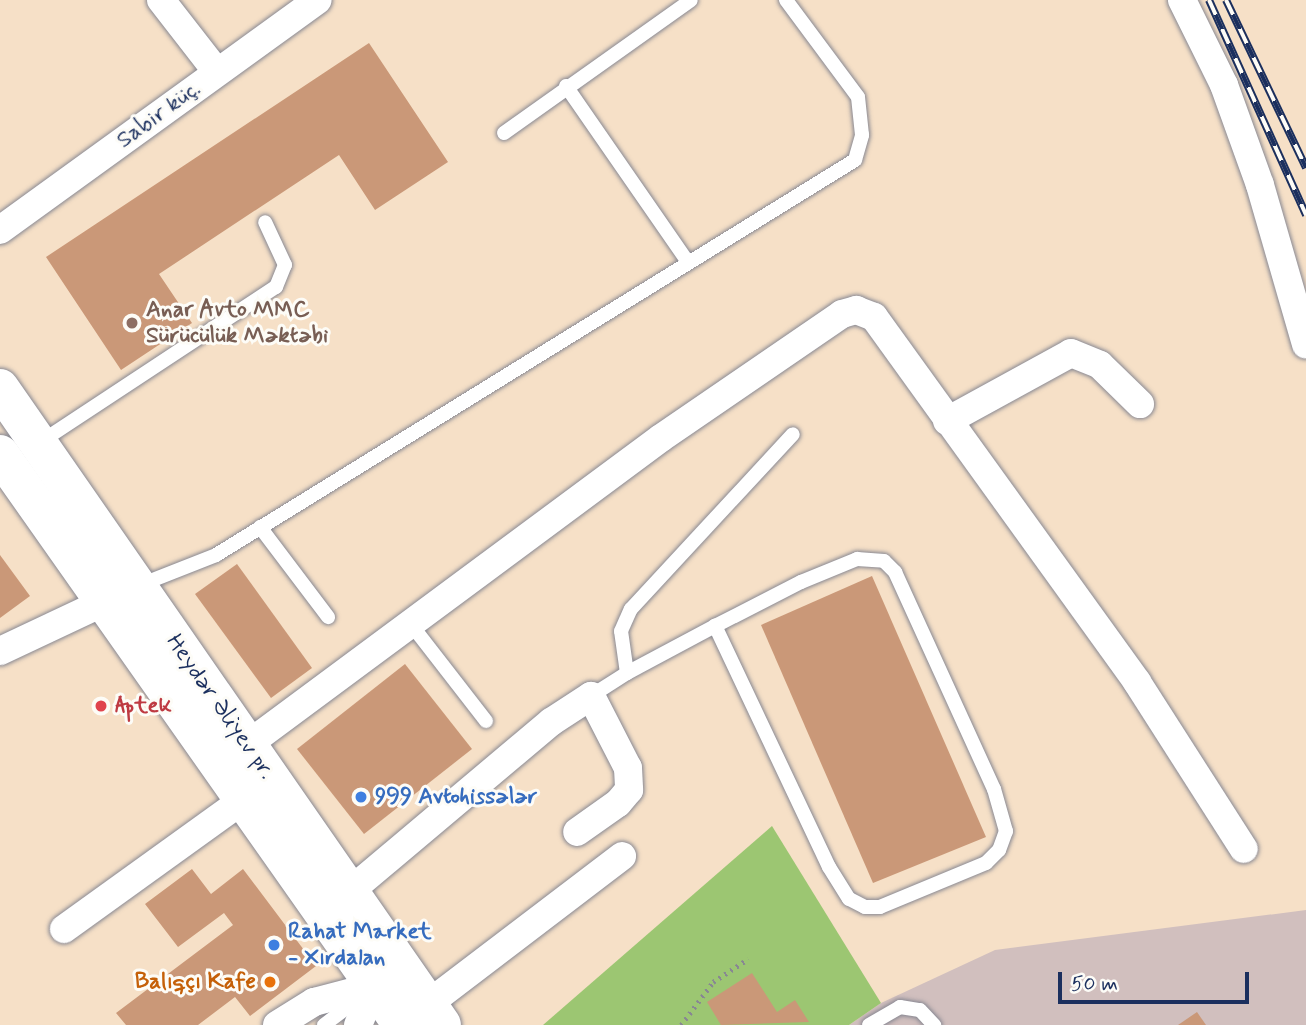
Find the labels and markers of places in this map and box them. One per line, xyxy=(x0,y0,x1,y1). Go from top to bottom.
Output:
place label: Anar Avto MMC Sürücülük Məktəbi xyxy=(146,296,327,350)
marker: Anar Avto MMC Sürücülük Məktəbi xyxy=(124,315,140,331)
place label: Aptek xyxy=(115,692,172,720)
marker: Aptek xyxy=(93,698,109,714)
place label: 999 Avtohissələr xyxy=(375,783,537,811)
marker: 999 Avtohissələr xyxy=(353,789,369,805)
place label: Rahat Market - Xırdalan xyxy=(288,918,429,972)
marker: Rahat Market - Xırdalan xyxy=(266,937,282,953)
place label: Balıqçı Kafe xyxy=(135,968,256,996)
marker: Balıqçı Kafe xyxy=(262,974,278,990)

